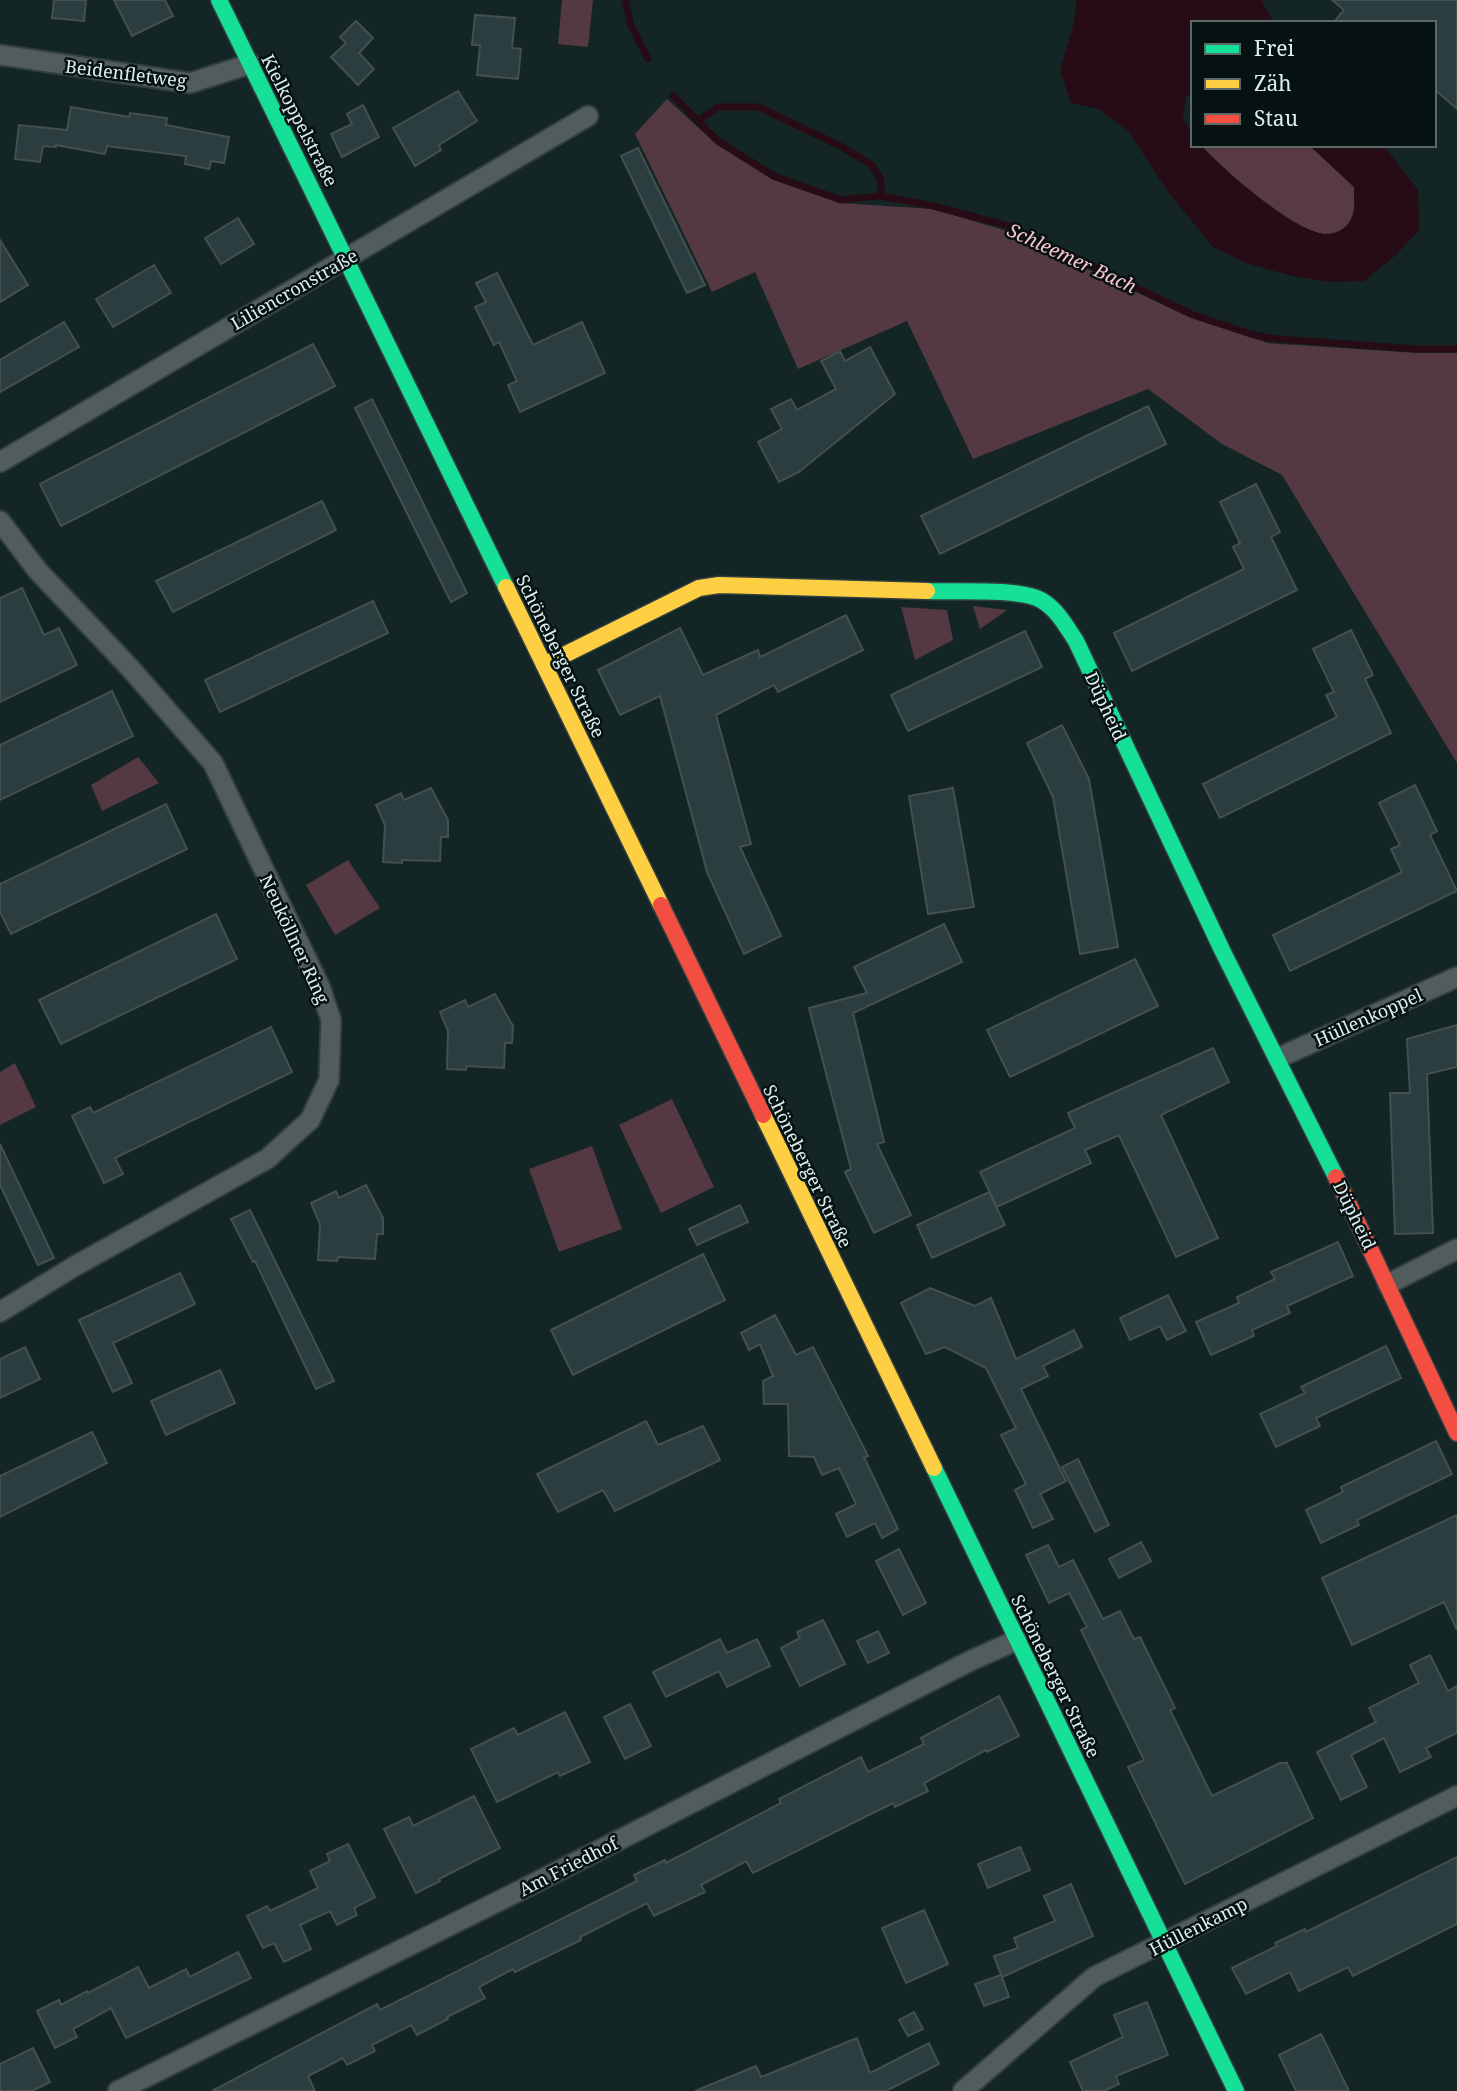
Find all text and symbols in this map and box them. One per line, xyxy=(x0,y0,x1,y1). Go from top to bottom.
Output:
legend xyxy=(1191,21,1436,147)
text: Frei xyxy=(1254,34,1295,62)
street label: Kielkoppelstraße xyxy=(256,50,344,190)
street label: Beidenfletweg xyxy=(64,54,188,92)
text: Zäh xyxy=(1254,69,1292,97)
text: Stau xyxy=(1254,104,1298,132)
water label: Schleemer Bach xyxy=(1003,217,1141,300)
street label: Liliencronstraße xyxy=(226,243,362,335)
street label: Schöneberger Straße xyxy=(511,570,611,742)
street label: Düpheid xyxy=(1080,668,1132,744)
street label: Neuköllner Ring xyxy=(255,871,336,1008)
street label: Hüllenkoppel xyxy=(1310,982,1426,1052)
street label: Schöneberger Straße xyxy=(758,1080,858,1252)
street label: Düpheid xyxy=(1328,1177,1382,1253)
street label: Schöneberger Straße xyxy=(1006,1590,1106,1762)
street label: Am Friedhof xyxy=(514,1830,623,1901)
street label: Hüllenkamp xyxy=(1145,1891,1251,1961)

